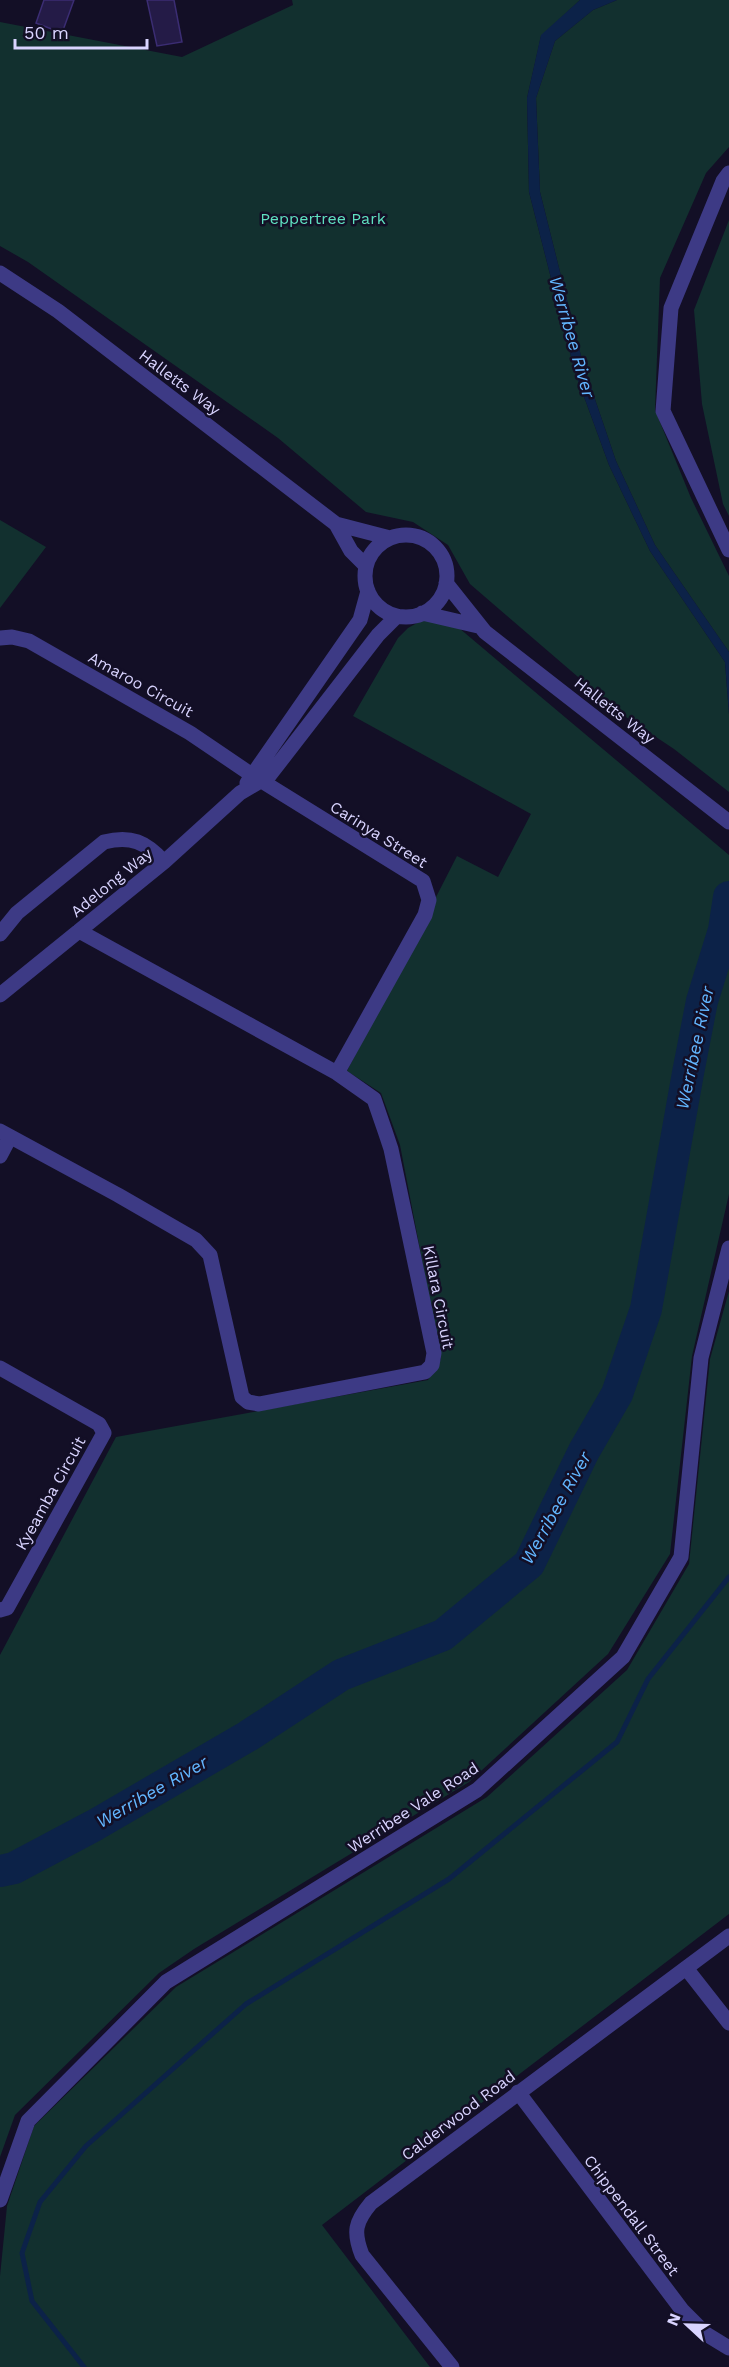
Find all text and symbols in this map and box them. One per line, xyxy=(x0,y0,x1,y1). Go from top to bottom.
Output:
scale bar xyxy=(15,12,147,50)
text: 50 m xyxy=(24,22,69,43)
park label: Peppertree Park xyxy=(260,209,386,228)
water label: Werribee River xyxy=(545,274,600,401)
street label: Halletts Way xyxy=(135,346,225,420)
street label: Amaroo Circuit xyxy=(85,648,197,721)
street label: Halletts Way xyxy=(571,673,659,748)
street label: Carinya Street xyxy=(327,797,431,872)
street label: Adelong Way xyxy=(67,843,156,921)
water label: Werribee River xyxy=(671,983,718,1111)
street label: Killara Circuit xyxy=(419,1244,458,1351)
street label: Kyeamba Circuit xyxy=(11,1433,90,1553)
water label: Werribee River xyxy=(516,1447,596,1568)
water label: Werribee River xyxy=(92,1751,212,1832)
street label: Werribee Vale Road xyxy=(344,1758,482,1857)
street label: Calderwood Road xyxy=(398,2066,519,2164)
street label: Chippendall Street xyxy=(580,2151,683,2280)
north arrow xyxy=(657,2295,717,2355)
text: N xyxy=(663,2311,685,2329)

